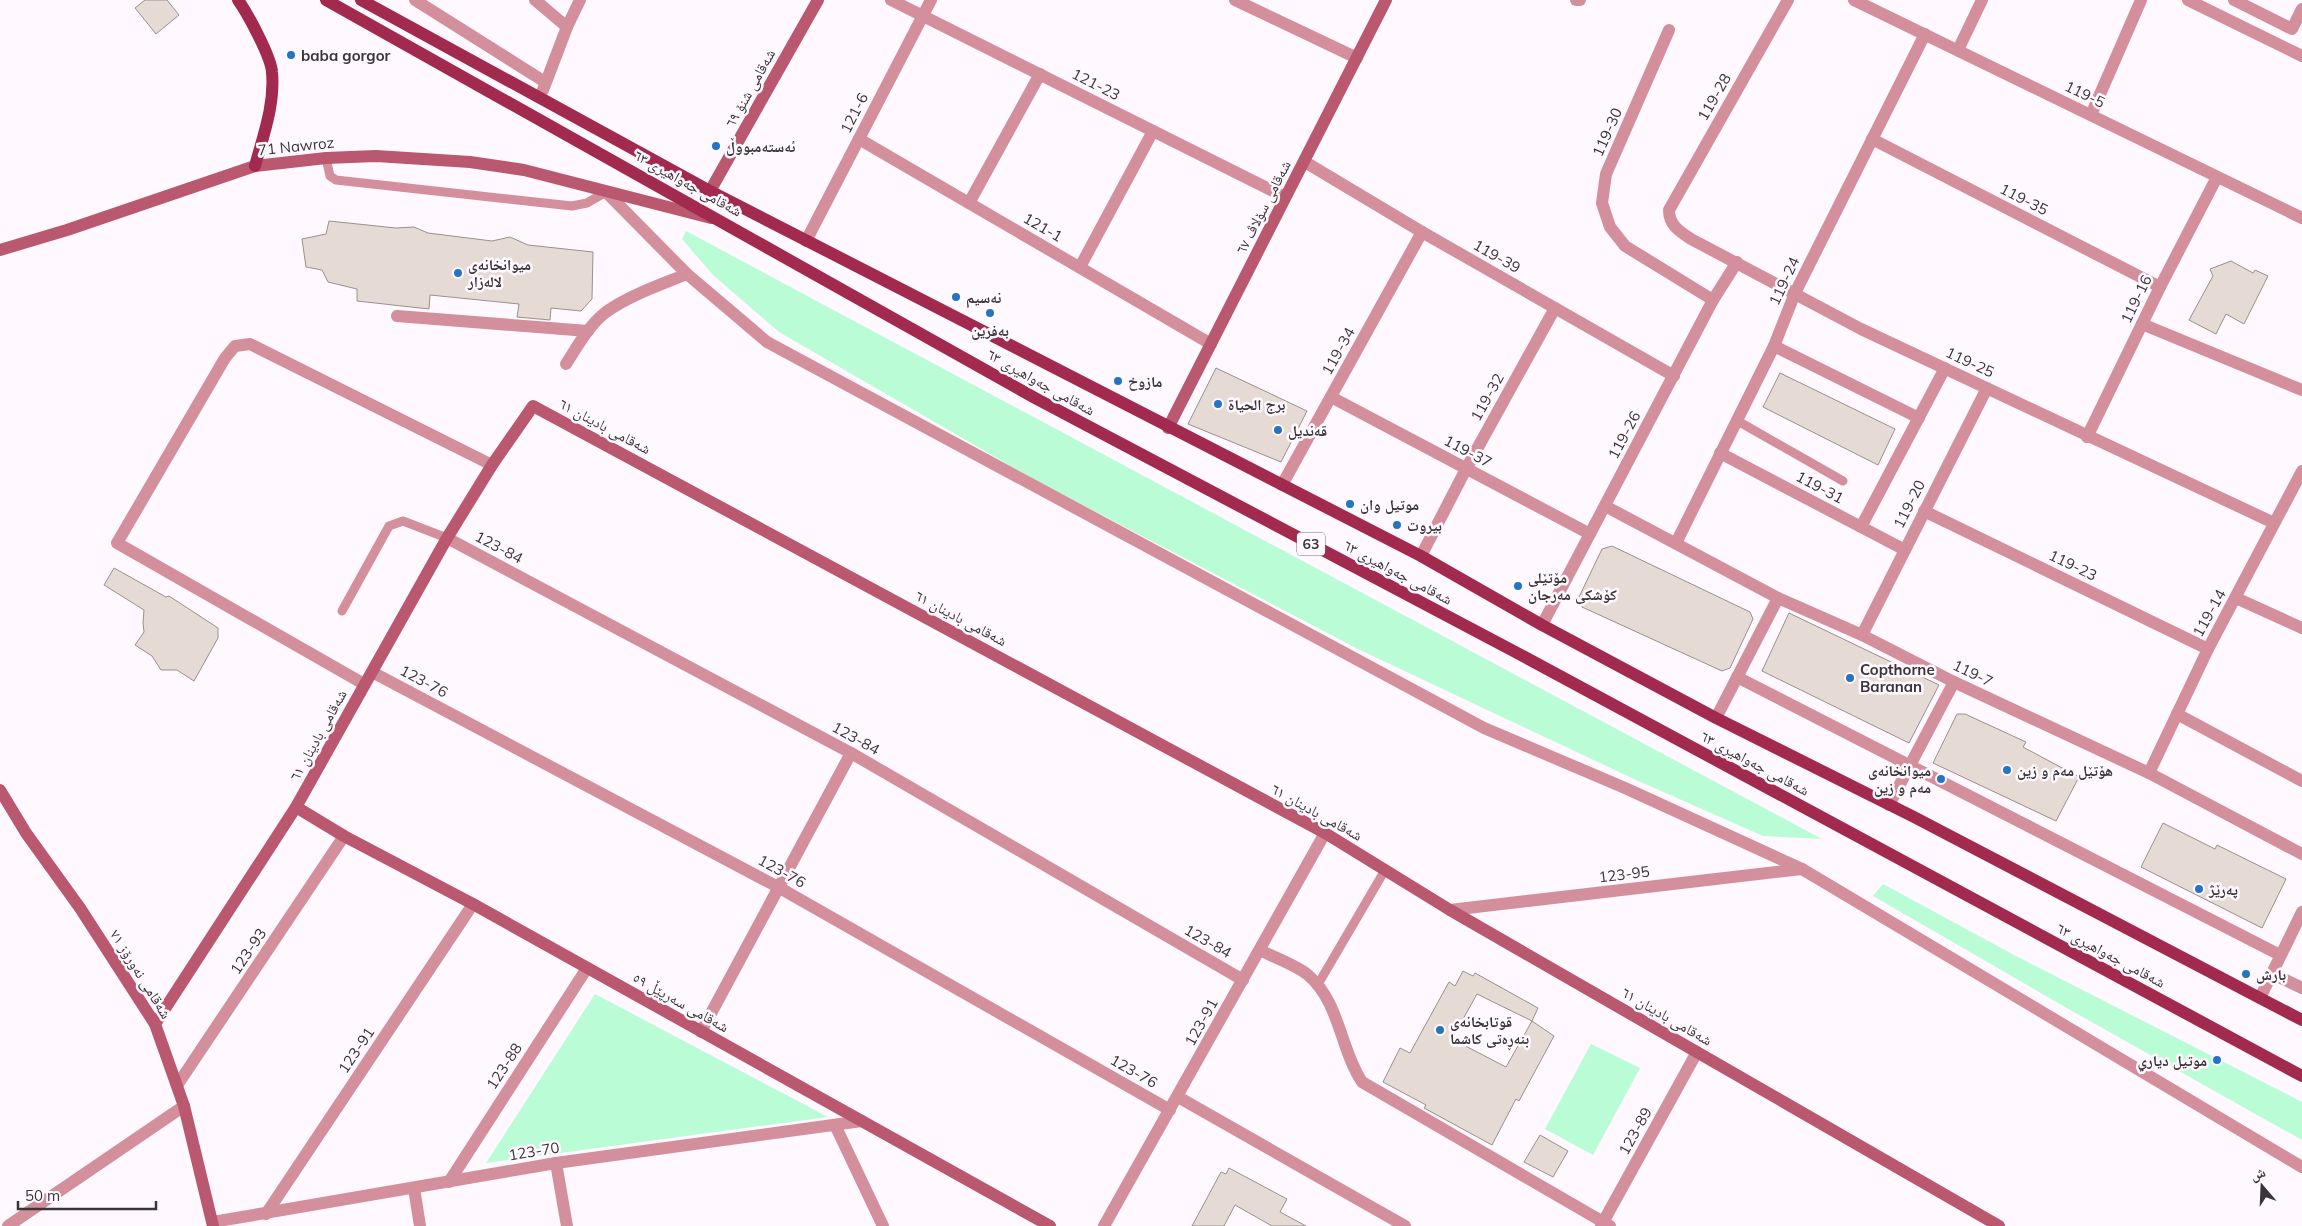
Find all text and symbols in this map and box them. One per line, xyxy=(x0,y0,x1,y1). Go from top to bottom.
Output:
street label: شەقامی شنۆ ٦٩ xyxy=(721,45,780,131)
place label: baba gorgor xyxy=(301,46,391,65)
marker: baba gorgor xyxy=(285,49,297,61)
street label: 121-23 xyxy=(1069,64,1123,104)
street label: 119-28 xyxy=(1693,70,1735,124)
street label: 119-5 xyxy=(2062,76,2108,112)
street label: 121-6 xyxy=(836,90,872,136)
street label: 119-30 xyxy=(1588,105,1626,159)
street label: 71 Nawroz xyxy=(257,133,335,159)
place label: ئەستەمبووڵ xyxy=(726,137,795,156)
marker: ئەستەمبووڵ xyxy=(710,140,722,152)
street label: شەقامی جەواهیری ٦٣ xyxy=(630,145,745,221)
street label: شەقامی سۆلاڤ ٦٧ xyxy=(1231,157,1296,257)
street label: 119-35 xyxy=(1997,179,2051,219)
street label: 121-1 xyxy=(1020,208,1066,246)
street label: 119-39 xyxy=(1470,235,1524,277)
street label: 119-24 xyxy=(1765,254,1803,308)
place label: میوانخانەی لالەزار xyxy=(467,255,531,291)
marker: میوانخانەی لالەزار xyxy=(452,267,464,279)
street label: 119-16 xyxy=(2116,272,2156,326)
place label: نەسیم xyxy=(966,288,1001,308)
marker: نەسیم xyxy=(950,291,962,303)
marker: بەفرین xyxy=(984,307,996,319)
place label: بەفرین xyxy=(971,321,1009,340)
street label: 119-34 xyxy=(1317,324,1359,378)
street label: 119-25 xyxy=(1943,343,1997,381)
street label: شەقامی جەواهیری ٦٣ xyxy=(983,344,1098,420)
street label: 119-32 xyxy=(1466,370,1508,424)
place label: مازوخ xyxy=(1128,372,1162,391)
marker: مازوخ xyxy=(1112,375,1124,387)
street label: شەقامی بادینان ٦١ xyxy=(555,394,654,459)
place label: برج الحياة xyxy=(1228,395,1285,414)
marker: برج الحياة xyxy=(1212,398,1224,410)
street label: 119-26 xyxy=(1604,408,1644,462)
place label: قەندیل xyxy=(1288,421,1327,440)
marker: قەندیل xyxy=(1272,424,1284,436)
street label: 119-37 xyxy=(1441,431,1495,471)
street label: 119-31 xyxy=(1793,467,1847,507)
street label: 119-20 xyxy=(1889,477,1929,531)
place label: موتيل وان xyxy=(1360,495,1419,514)
marker: موتيل وان xyxy=(1344,498,1356,510)
place label: بیروت xyxy=(1407,516,1442,535)
marker: بیروت xyxy=(1391,519,1403,531)
street label: 123-84 xyxy=(472,527,526,567)
road number: 63 xyxy=(1297,532,1325,556)
street label: شەقامی جەواهیری ٦٣ xyxy=(1340,535,1456,610)
street label: 119-23 xyxy=(2046,545,2100,585)
place label: مۆتێلی کۆشکی مەرجان xyxy=(1528,568,1617,604)
marker: مۆتێلی کۆشکی مەرجان xyxy=(1512,580,1524,592)
street label: شەقامی بادینان ٦١ xyxy=(911,586,1010,651)
street label: 119-14 xyxy=(2188,586,2230,640)
street label: 119-7 xyxy=(1950,655,1996,691)
place label: Copthorne Baranan xyxy=(1860,660,1935,696)
street label: 123-76 xyxy=(397,661,451,701)
marker: Copthorne Baranan xyxy=(1844,672,1856,684)
street label: شەقامی بادینان ٦١ xyxy=(285,686,352,784)
street label: 123-84 xyxy=(829,717,883,759)
street label: شەقامی جەواهیری ٦٣ xyxy=(1697,726,1813,801)
place label: میوانخانەی مەم و زین xyxy=(1868,761,1931,798)
place label: هۆتێل مەم و زین xyxy=(2017,761,2113,781)
marker: هۆتێل مەم و زین xyxy=(2001,764,2013,776)
marker: میوانخانەی مەم و زین xyxy=(1935,773,1947,785)
street label: شەقامی بادینان ٦١ xyxy=(1268,779,1366,846)
street label: 123-76 xyxy=(755,850,809,892)
street label: 123-95 xyxy=(1597,861,1651,887)
place label: پەرێژ xyxy=(2208,880,2238,899)
marker: پەرێژ xyxy=(2193,883,2205,895)
street label: شەقامی جەواهیری ٦٣ xyxy=(2053,918,2169,993)
street label: 123-84 xyxy=(1181,920,1235,962)
street label: 123-93 xyxy=(226,924,270,978)
street label: شەقامی نەورۆز ٧١ xyxy=(105,926,176,1023)
place label: بارش xyxy=(2256,965,2286,984)
street label: شەقامی سەرپێڵ ٥٩ xyxy=(629,968,733,1037)
marker: بارش xyxy=(2240,968,2252,980)
street label: شەقامی بادینان ٦١ xyxy=(1618,982,1716,1051)
street label: 123-91 xyxy=(1180,995,1222,1049)
place label: قوتابخانەی بنەڕەتی کاشما xyxy=(1450,1012,1529,1050)
street label: 123-91 xyxy=(334,1023,378,1077)
marker: قوتابخانەی بنەڕەتی کاشما xyxy=(1434,1024,1446,1036)
street label: 123-88 xyxy=(482,1039,526,1093)
street label: 123-76 xyxy=(1107,1050,1161,1092)
place label: موتيل دياري xyxy=(2137,1051,2207,1072)
marker: موتيل دياري xyxy=(2211,1054,2223,1066)
street label: 123-89 xyxy=(1614,1104,1656,1158)
street label: 123-70 xyxy=(507,1138,561,1164)
north arrow xyxy=(2237,1161,2287,1211)
text: ش xyxy=(2248,1163,2268,1185)
scale bar xyxy=(18,1178,155,1210)
text: 50 m xyxy=(25,1186,60,1205)

